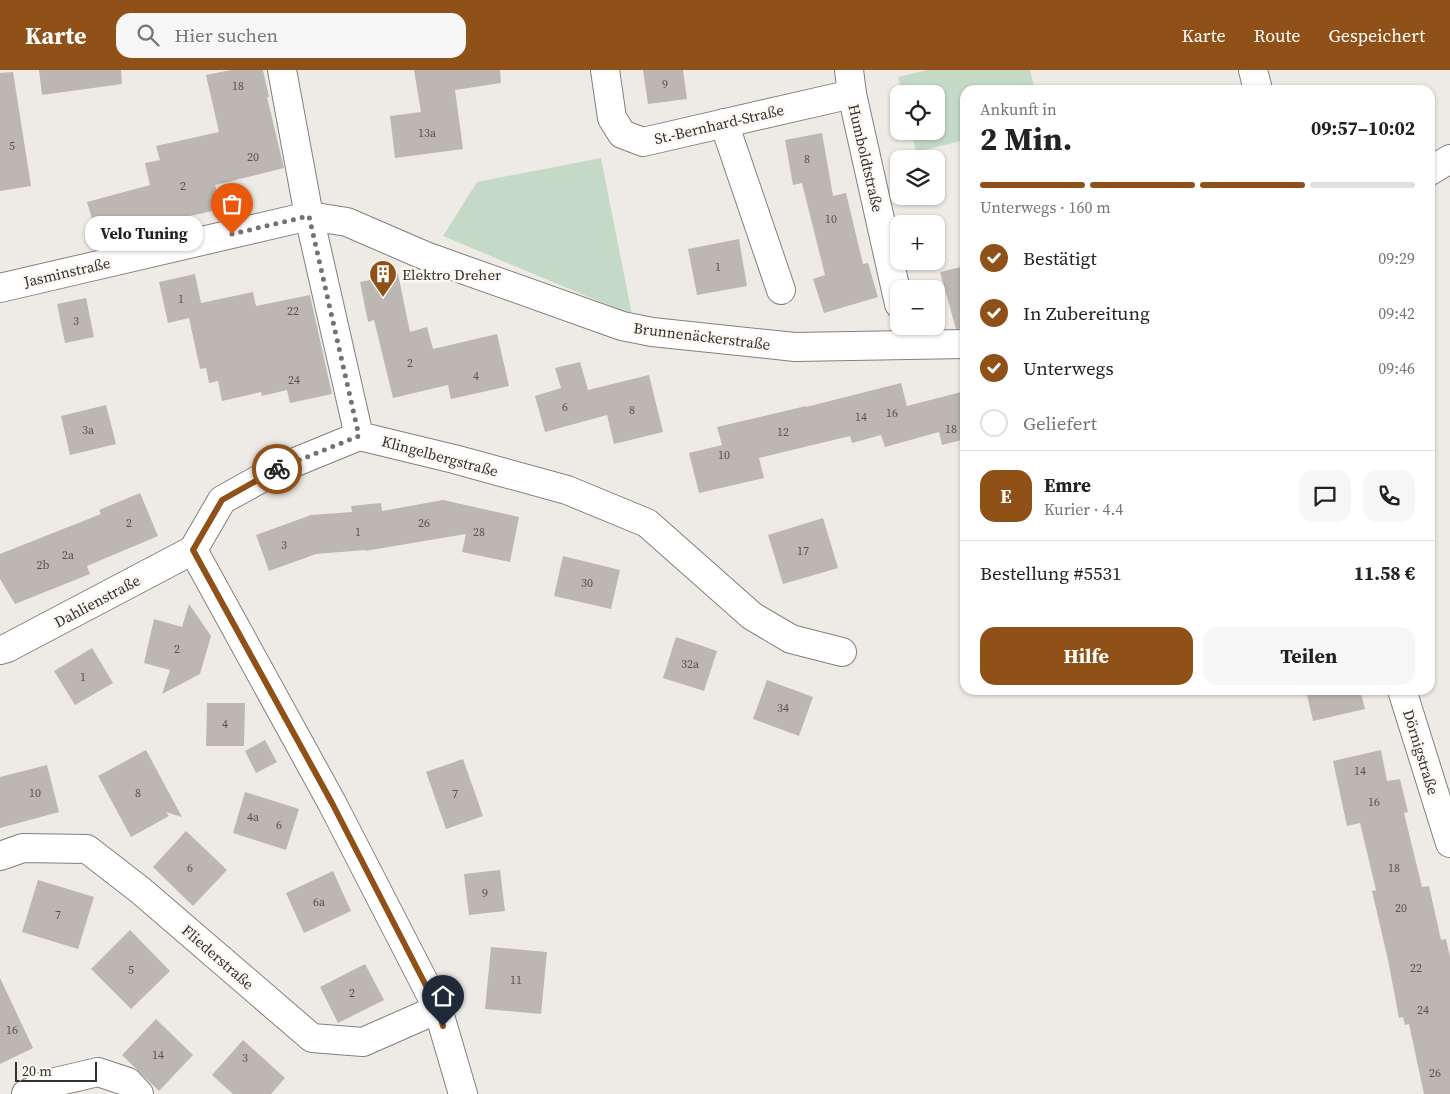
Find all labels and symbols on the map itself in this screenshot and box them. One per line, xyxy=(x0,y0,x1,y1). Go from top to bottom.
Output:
house number: 9 xyxy=(662,76,668,92)
house number: 18 xyxy=(232,78,244,94)
street label: St.-Bernhard-Straße xyxy=(652,99,786,149)
street label: Humboldtstraße xyxy=(843,102,889,214)
house number: 13a xyxy=(418,125,437,141)
house number: 5 xyxy=(9,138,15,154)
house number: 20 xyxy=(247,149,259,165)
house number: 8 xyxy=(804,151,810,167)
house number: 2 xyxy=(180,178,186,194)
pin xyxy=(211,183,253,234)
house number: 10 xyxy=(825,211,837,227)
callout: Velo Tuning xyxy=(84,216,202,252)
street label: Jasminstraße xyxy=(21,252,113,292)
building icon: Elektro Dreher xyxy=(368,259,398,298)
house number: 1 xyxy=(715,259,721,275)
place label: Elektro Dreher xyxy=(402,264,502,285)
house number: 1 xyxy=(178,291,184,307)
house number: 22 xyxy=(287,303,299,319)
house number: 3 xyxy=(73,313,79,329)
street label: Brunnenäckerstraße xyxy=(632,317,772,355)
house number: 2 xyxy=(407,355,413,371)
house number: 4 xyxy=(473,368,479,384)
house number: 24 xyxy=(288,372,300,388)
house number: 6 xyxy=(562,399,568,415)
house number: 8 xyxy=(629,402,635,418)
house number: 16 xyxy=(886,405,898,421)
house number: 14 xyxy=(855,409,867,425)
house number: 18 xyxy=(945,421,957,437)
house number: 3a xyxy=(82,422,95,438)
house number: 12 xyxy=(777,424,789,440)
street label: Klingelbergstraße xyxy=(380,430,501,482)
courier xyxy=(252,444,302,494)
house number: 10 xyxy=(718,447,730,463)
house number: 2 xyxy=(126,515,132,531)
house number: 26 xyxy=(418,515,430,531)
house number: 1 xyxy=(355,524,361,540)
house number: 28 xyxy=(473,524,485,540)
house number: 3 xyxy=(281,537,287,553)
house number: 17 xyxy=(797,543,809,559)
house number: 2a xyxy=(62,547,75,563)
house number: 2b xyxy=(37,557,50,573)
street label: Dahlienstraße xyxy=(50,569,144,633)
house number: 30 xyxy=(581,575,593,591)
house number: 2 xyxy=(174,641,180,657)
house number: 32a xyxy=(681,656,700,672)
house number: 1 xyxy=(80,669,86,685)
house number: 34 xyxy=(777,700,789,716)
street label: Dörnigstraße xyxy=(1398,707,1444,798)
house number: 4 xyxy=(222,716,228,732)
house number: 14 xyxy=(1354,763,1366,779)
house number: 10 xyxy=(29,785,41,801)
house number: 8 xyxy=(135,785,141,801)
house number: 7 xyxy=(452,786,458,802)
house number: 16 xyxy=(1368,794,1380,810)
house number: 4a xyxy=(247,809,260,825)
house number: 6 xyxy=(276,817,282,833)
house number: 6 xyxy=(187,860,193,876)
house number: 18 xyxy=(1388,860,1400,876)
house number: 9 xyxy=(482,885,488,901)
house number: 6a xyxy=(313,894,326,910)
house number: 20 xyxy=(1395,900,1407,916)
house number: 7 xyxy=(55,907,61,923)
street label: Fliederstraße xyxy=(177,920,259,994)
house number: 22 xyxy=(1410,960,1422,976)
house number: 5 xyxy=(128,962,134,978)
house number: 11 xyxy=(510,972,522,988)
pin xyxy=(422,975,464,1026)
house number: 2 xyxy=(349,985,355,1001)
house number: 24 xyxy=(1417,1002,1429,1018)
house number: 16 xyxy=(6,1022,18,1038)
house number: 14 xyxy=(152,1047,164,1063)
house number: 3 xyxy=(242,1050,248,1066)
scale bar xyxy=(15,1059,98,1082)
house number: 26 xyxy=(1429,1065,1441,1081)

